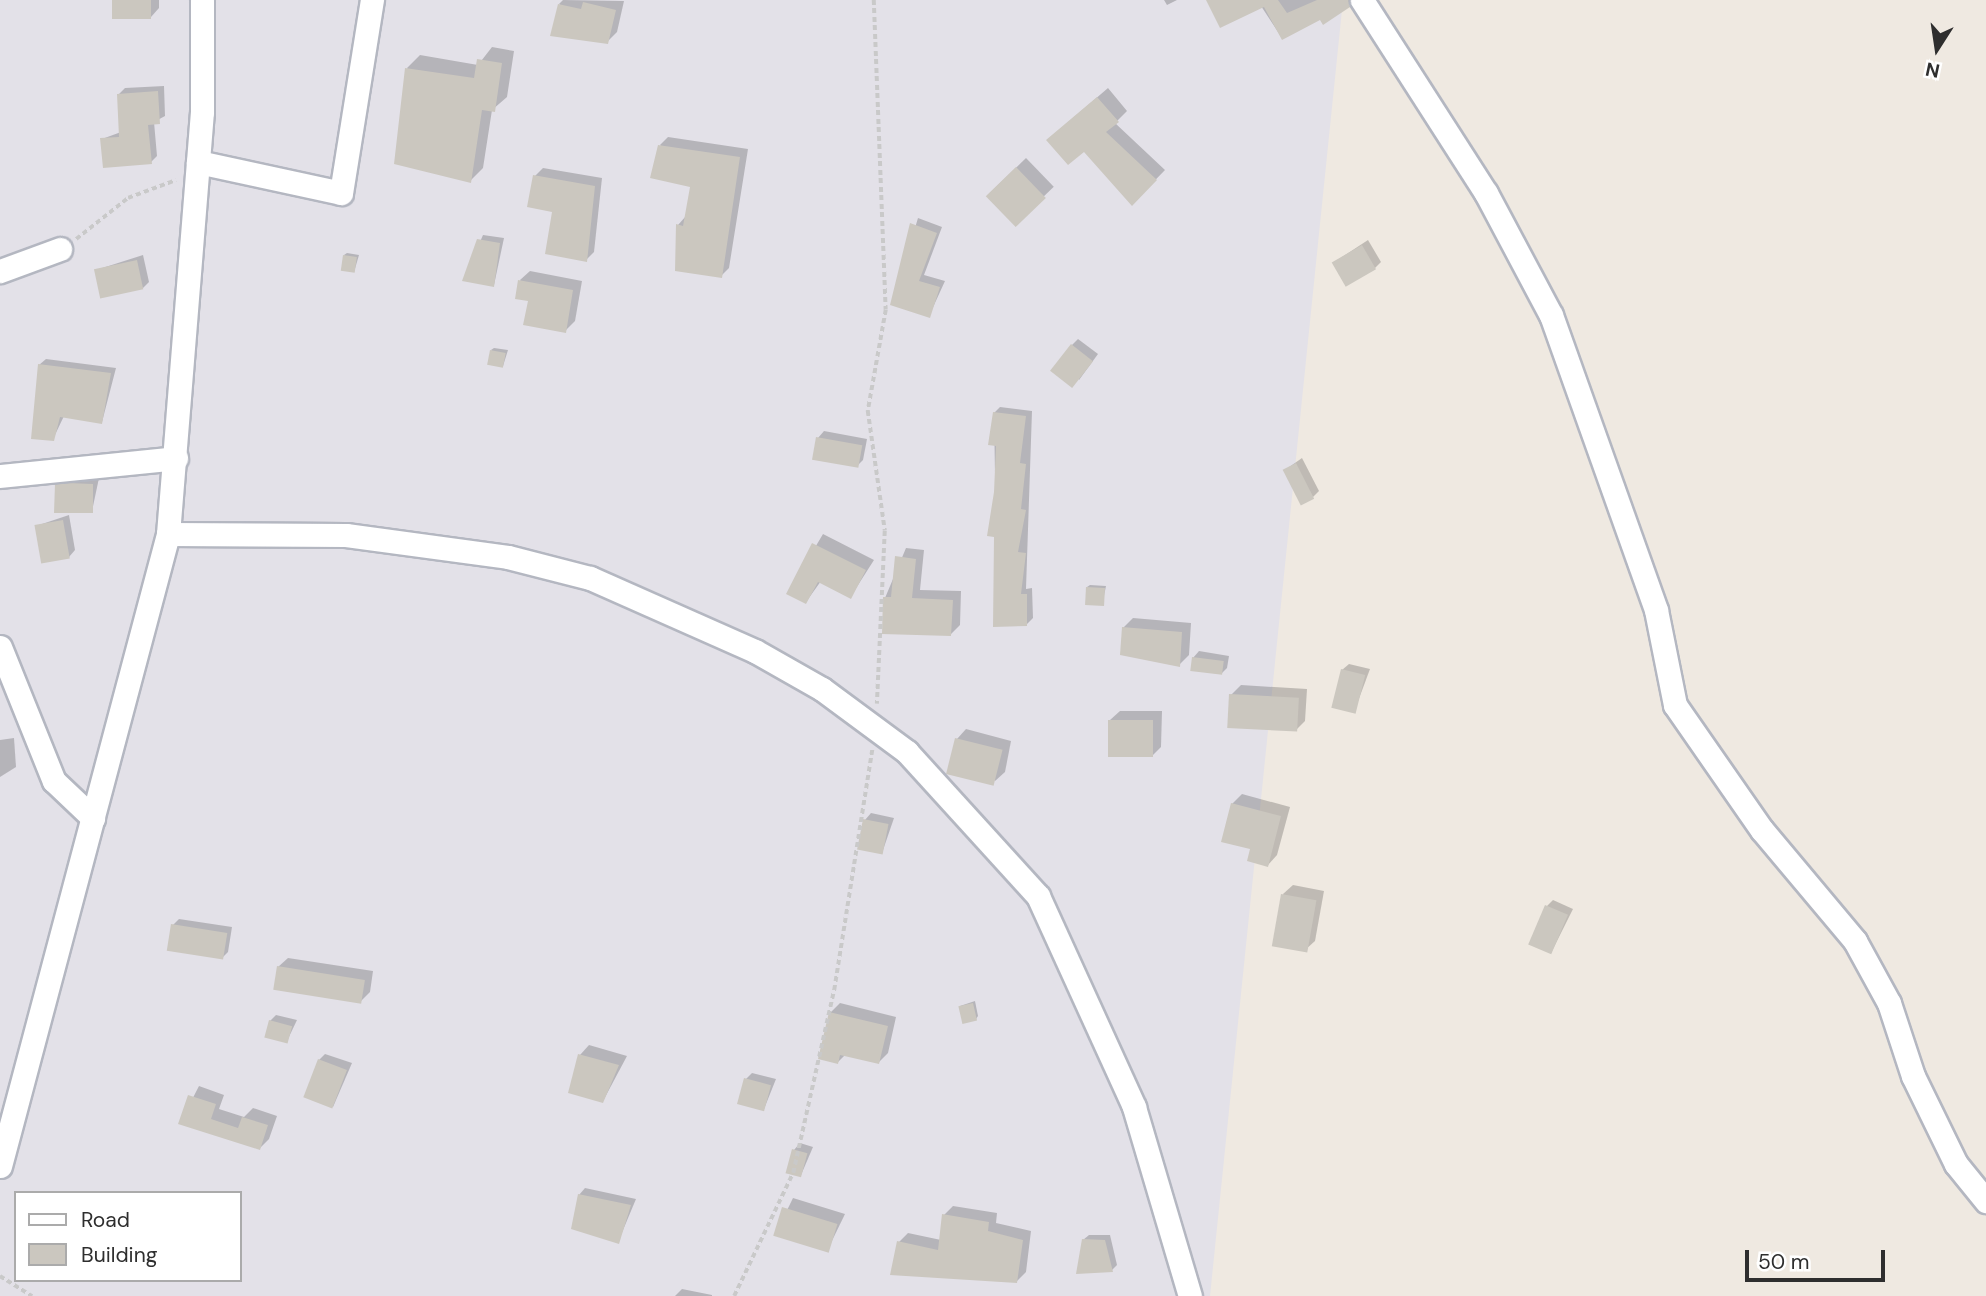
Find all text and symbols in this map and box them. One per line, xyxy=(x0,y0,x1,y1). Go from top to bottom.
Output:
north arrow xyxy=(1902,14,1972,84)
text: N xyxy=(1923,56,1942,84)
legend xyxy=(14,1191,242,1282)
text: Road xyxy=(81,1206,130,1234)
scale bar xyxy=(1748,1236,1888,1280)
text: Building xyxy=(81,1241,157,1269)
text: 50 m xyxy=(1758,1248,1809,1276)

